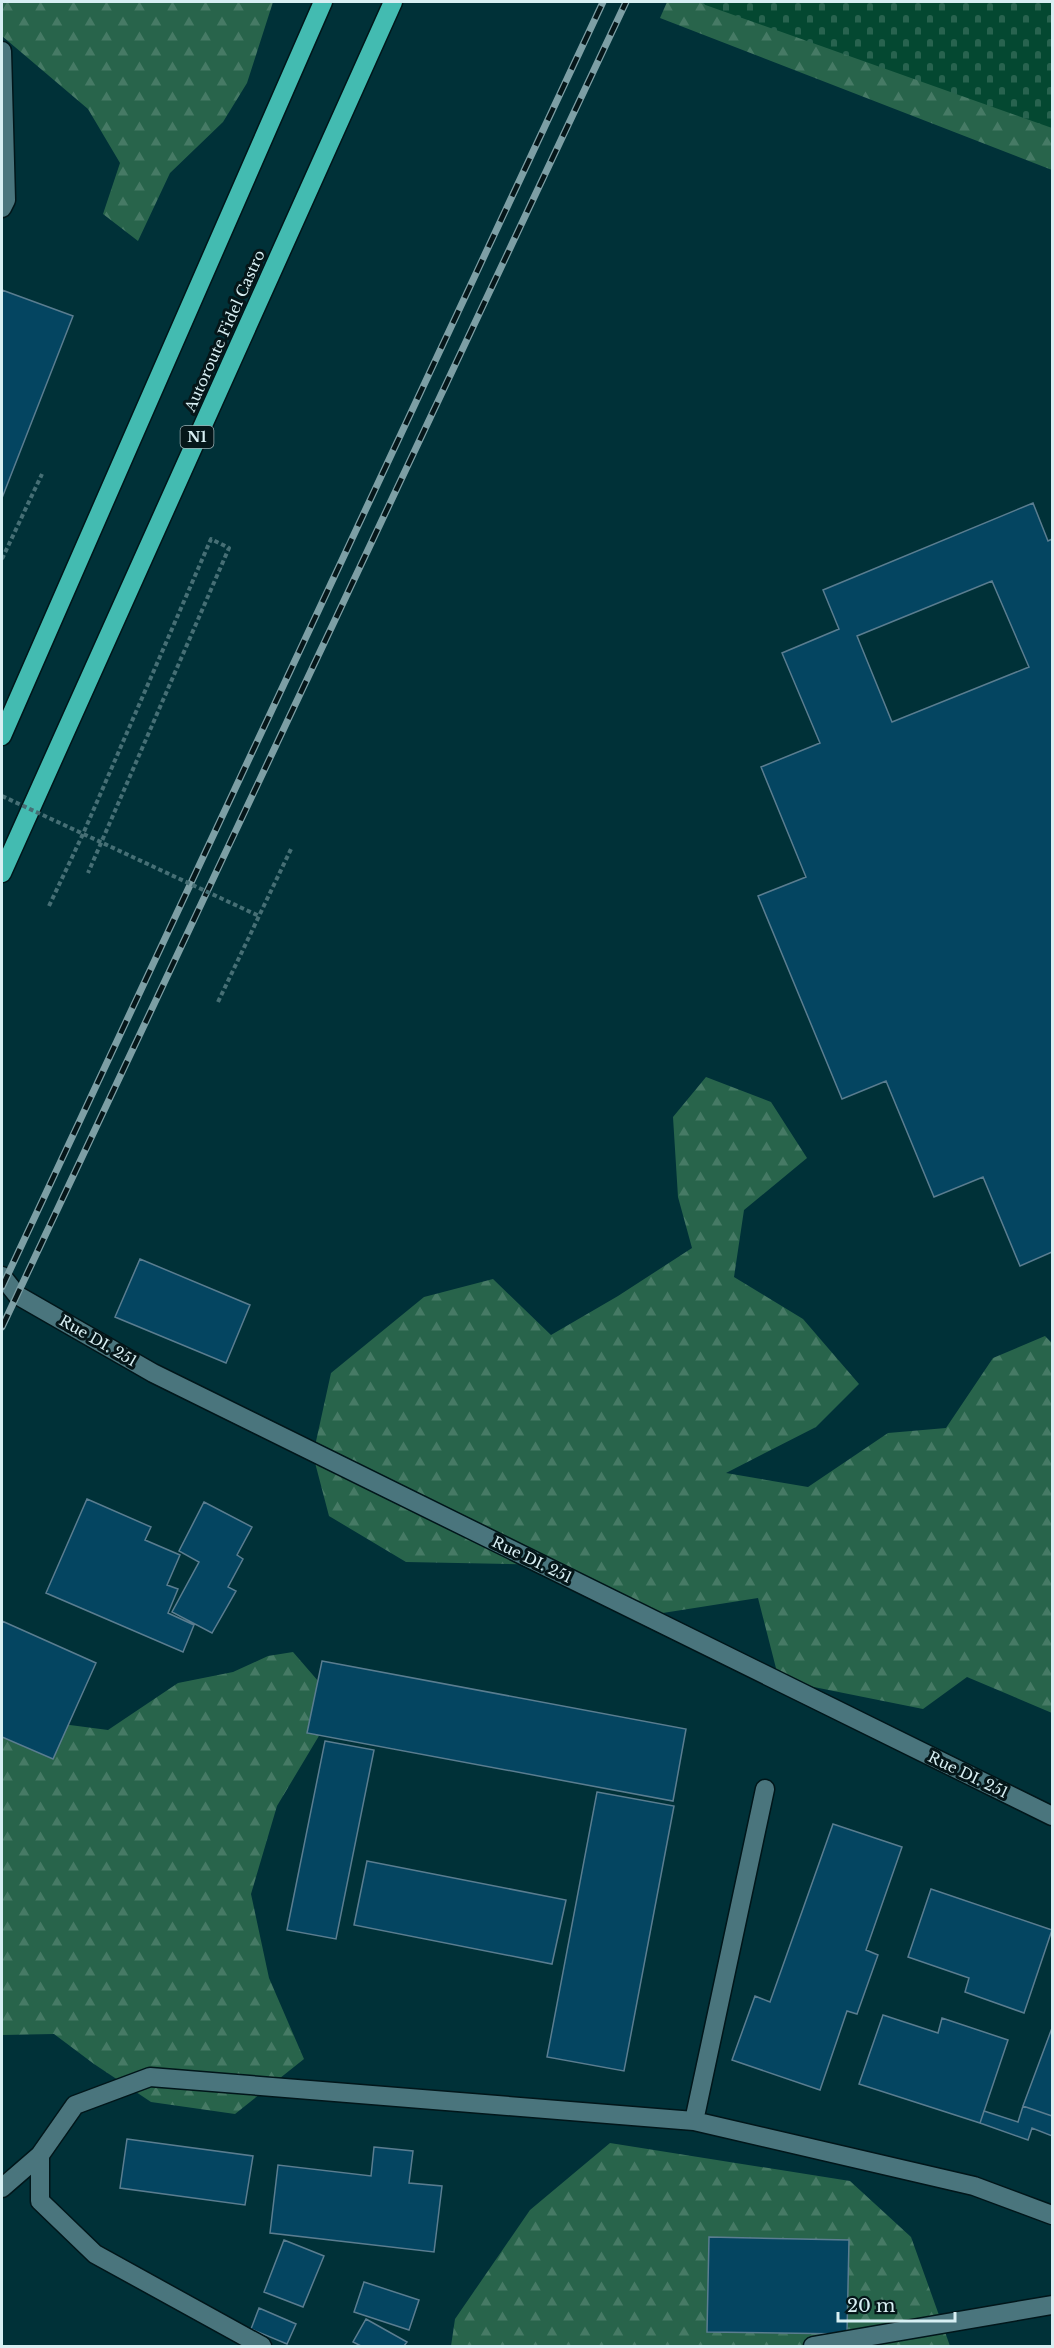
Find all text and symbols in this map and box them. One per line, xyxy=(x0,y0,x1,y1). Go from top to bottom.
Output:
street label: Autoroute Fidel Castro xyxy=(180,247,269,416)
road number: N1 xyxy=(180,426,214,448)
street label: Rue DI. 251 xyxy=(56,1311,141,1370)
street label: Rue DI. 251 xyxy=(489,1532,575,1587)
street label: Rue DI. 251 xyxy=(925,1747,1011,1802)
scale bar xyxy=(838,2285,955,2323)
text: 20 m xyxy=(847,2295,895,2317)

